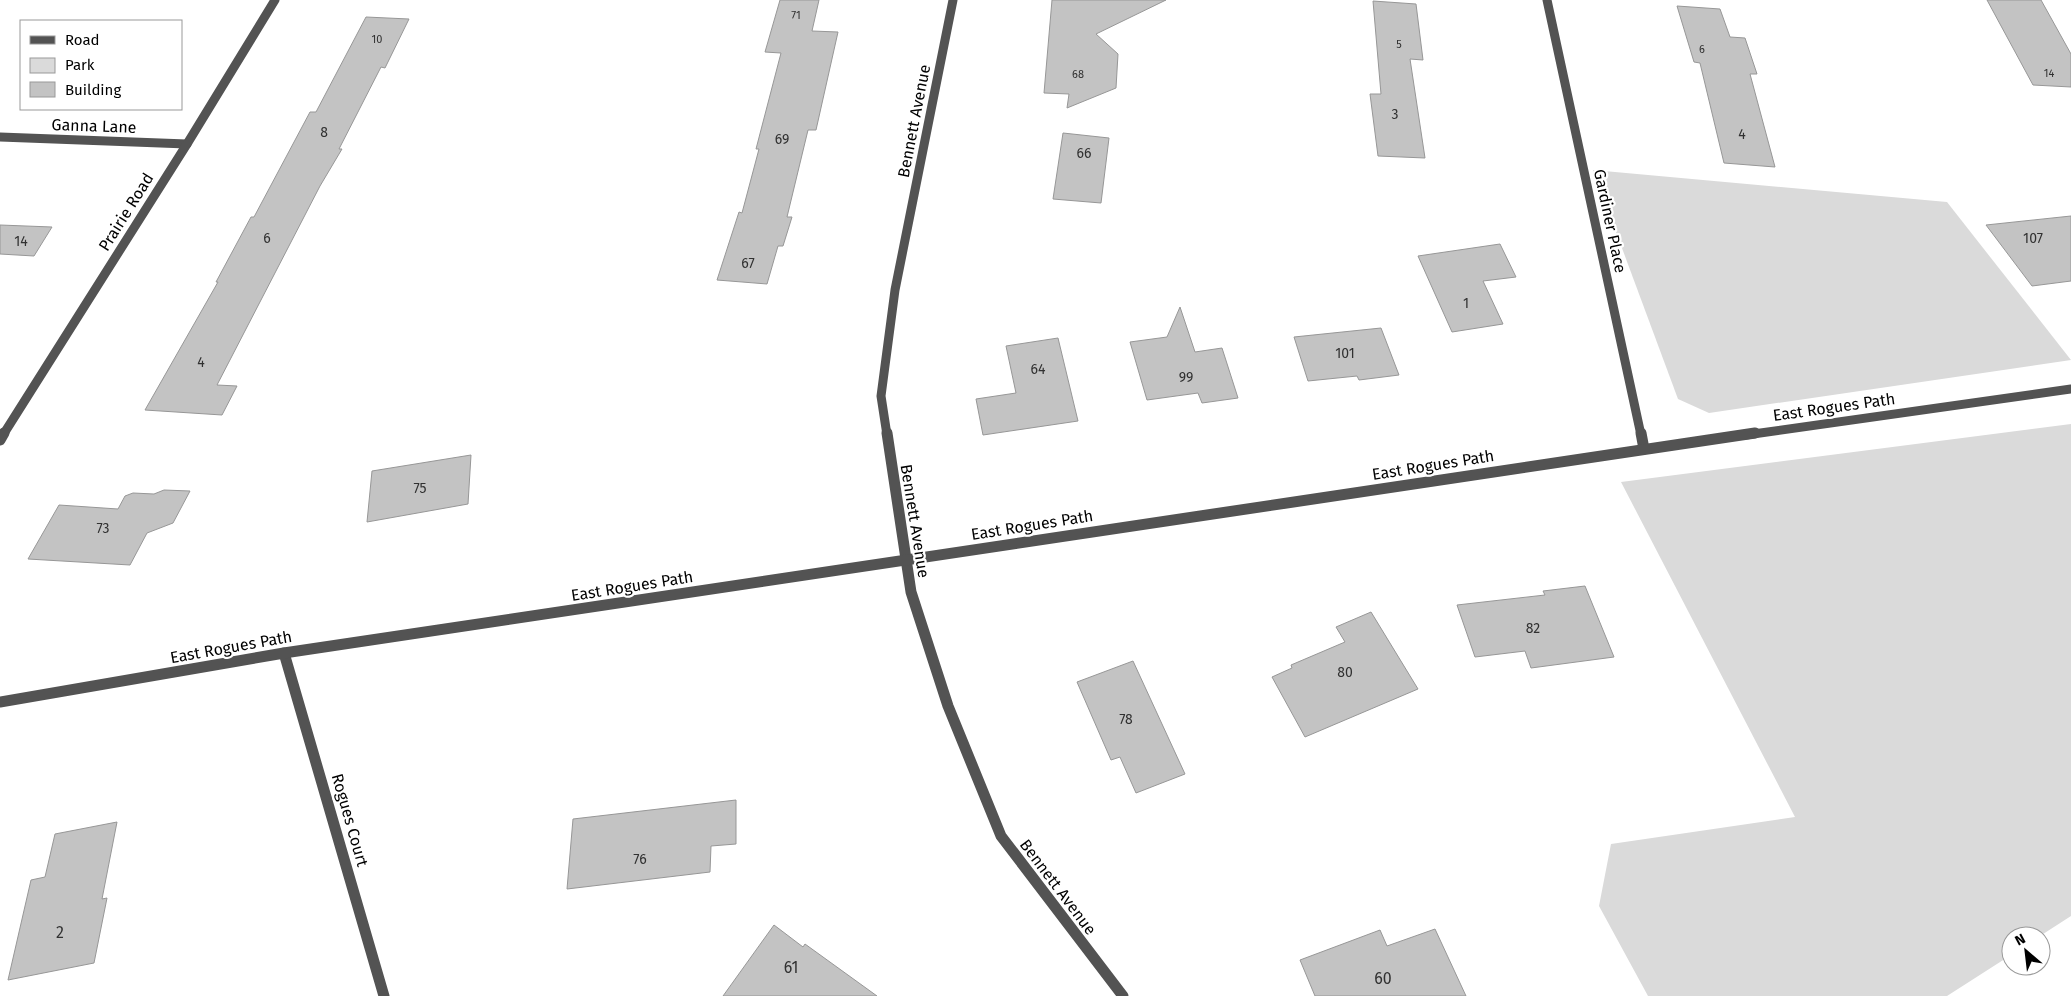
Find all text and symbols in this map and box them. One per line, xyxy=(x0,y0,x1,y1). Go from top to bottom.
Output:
house number: 71 xyxy=(791,9,801,22)
legend xyxy=(20,20,182,110)
text: Road xyxy=(65,31,100,49)
house number: 10 xyxy=(372,33,382,46)
house number: 5 xyxy=(1396,38,1402,51)
house number: 6 xyxy=(1699,43,1705,56)
text: Park xyxy=(65,56,95,74)
street label: Bennett Avenue xyxy=(894,63,934,179)
house number: 14 xyxy=(2044,67,2054,80)
house number: 68 xyxy=(1072,68,1084,81)
text: Building xyxy=(65,81,121,99)
house number: 3 xyxy=(1392,106,1399,123)
street label: Ganna Lane xyxy=(51,115,137,137)
house number: 8 xyxy=(320,124,328,141)
house number: 4 xyxy=(1738,126,1746,143)
house number: 69 xyxy=(775,131,789,148)
house number: 66 xyxy=(1077,145,1091,162)
street label: Gardiner Place xyxy=(1590,167,1630,275)
street label: Prairie Road xyxy=(95,169,157,255)
house number: 6 xyxy=(263,230,271,247)
house number: 107 xyxy=(2023,230,2043,247)
house number: 14 xyxy=(14,233,28,250)
house number: 67 xyxy=(741,255,755,272)
house number: 1 xyxy=(1463,295,1469,312)
house number: 101 xyxy=(1335,345,1355,362)
house number: 4 xyxy=(197,354,205,371)
house number: 64 xyxy=(1031,361,1046,378)
house number: 99 xyxy=(1179,369,1193,386)
street label: East Rogues Path xyxy=(1772,389,1896,425)
street label: East Rogues Path xyxy=(1371,446,1495,484)
street label: Bennett Avenue xyxy=(897,463,933,579)
house number: 75 xyxy=(413,480,427,497)
street label: East Rogues Path xyxy=(970,506,1094,544)
house number: 73 xyxy=(96,520,110,537)
street label: East Rogues Path xyxy=(570,567,694,605)
house number: 82 xyxy=(1526,620,1540,637)
street label: East Rogues Path xyxy=(169,627,293,667)
house number: 80 xyxy=(1337,664,1353,681)
house number: 78 xyxy=(1119,711,1133,728)
street label: Rogues Court xyxy=(328,771,372,869)
street label: Bennett Avenue xyxy=(1016,835,1100,939)
house number: 76 xyxy=(633,851,647,868)
house number: 2 xyxy=(56,923,64,942)
north arrow xyxy=(2001,926,2051,976)
text: N xyxy=(2012,930,2028,950)
house number: 61 xyxy=(784,958,798,977)
house number: 60 xyxy=(1374,969,1392,988)

